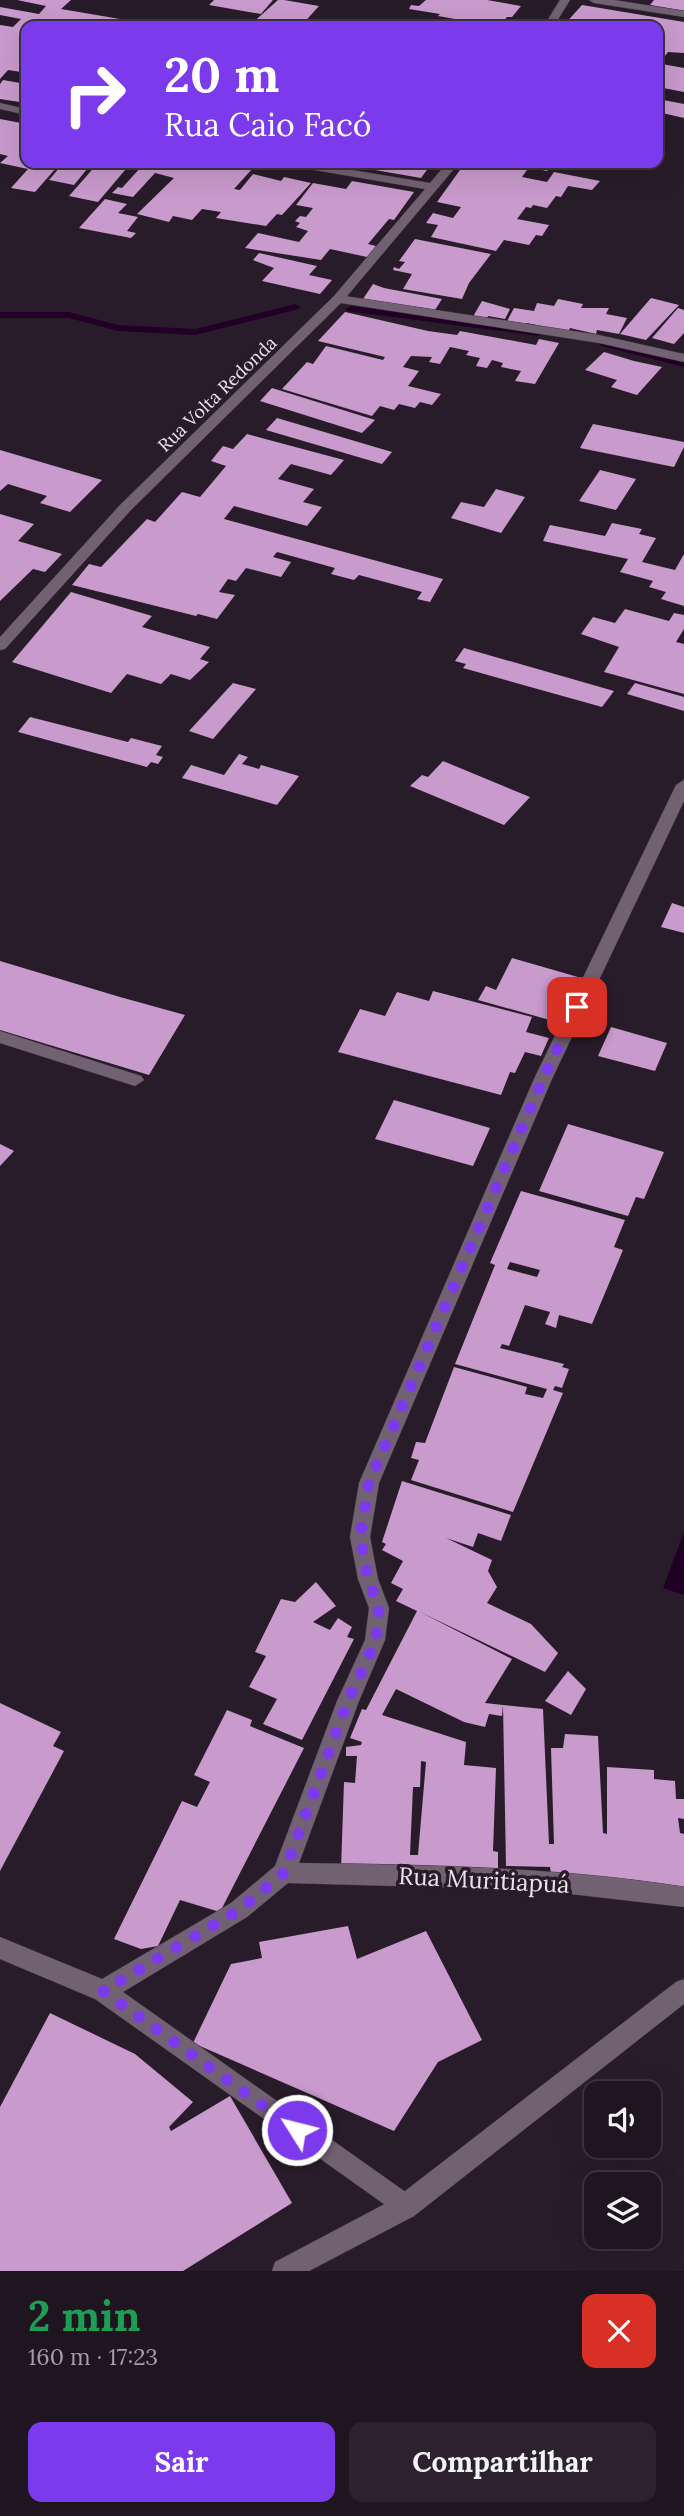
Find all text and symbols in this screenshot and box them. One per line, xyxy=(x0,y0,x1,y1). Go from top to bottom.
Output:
text: 20 m xyxy=(164,43,279,105)
icon: right xyxy=(49,49,140,140)
text: Rua Caio Facó xyxy=(164,104,372,145)
street label: Rua Volta Redonda xyxy=(153,331,281,457)
pin xyxy=(547,977,607,1037)
icon: arrive xyxy=(558,988,596,1026)
street label: Rua Muritiapuá xyxy=(398,1860,570,1900)
map controls xyxy=(584,2081,661,2249)
button: sound xyxy=(584,2081,661,2158)
position arrow xyxy=(260,2093,334,2167)
button: layers xyxy=(584,2172,661,2249)
text: 2 min xyxy=(28,2289,141,2343)
button: close xyxy=(582,2294,656,2368)
text: 160 m · 17:23 xyxy=(28,2342,158,2371)
button: Sair xyxy=(28,2422,335,2502)
button: Compartilhar xyxy=(349,2422,656,2502)

